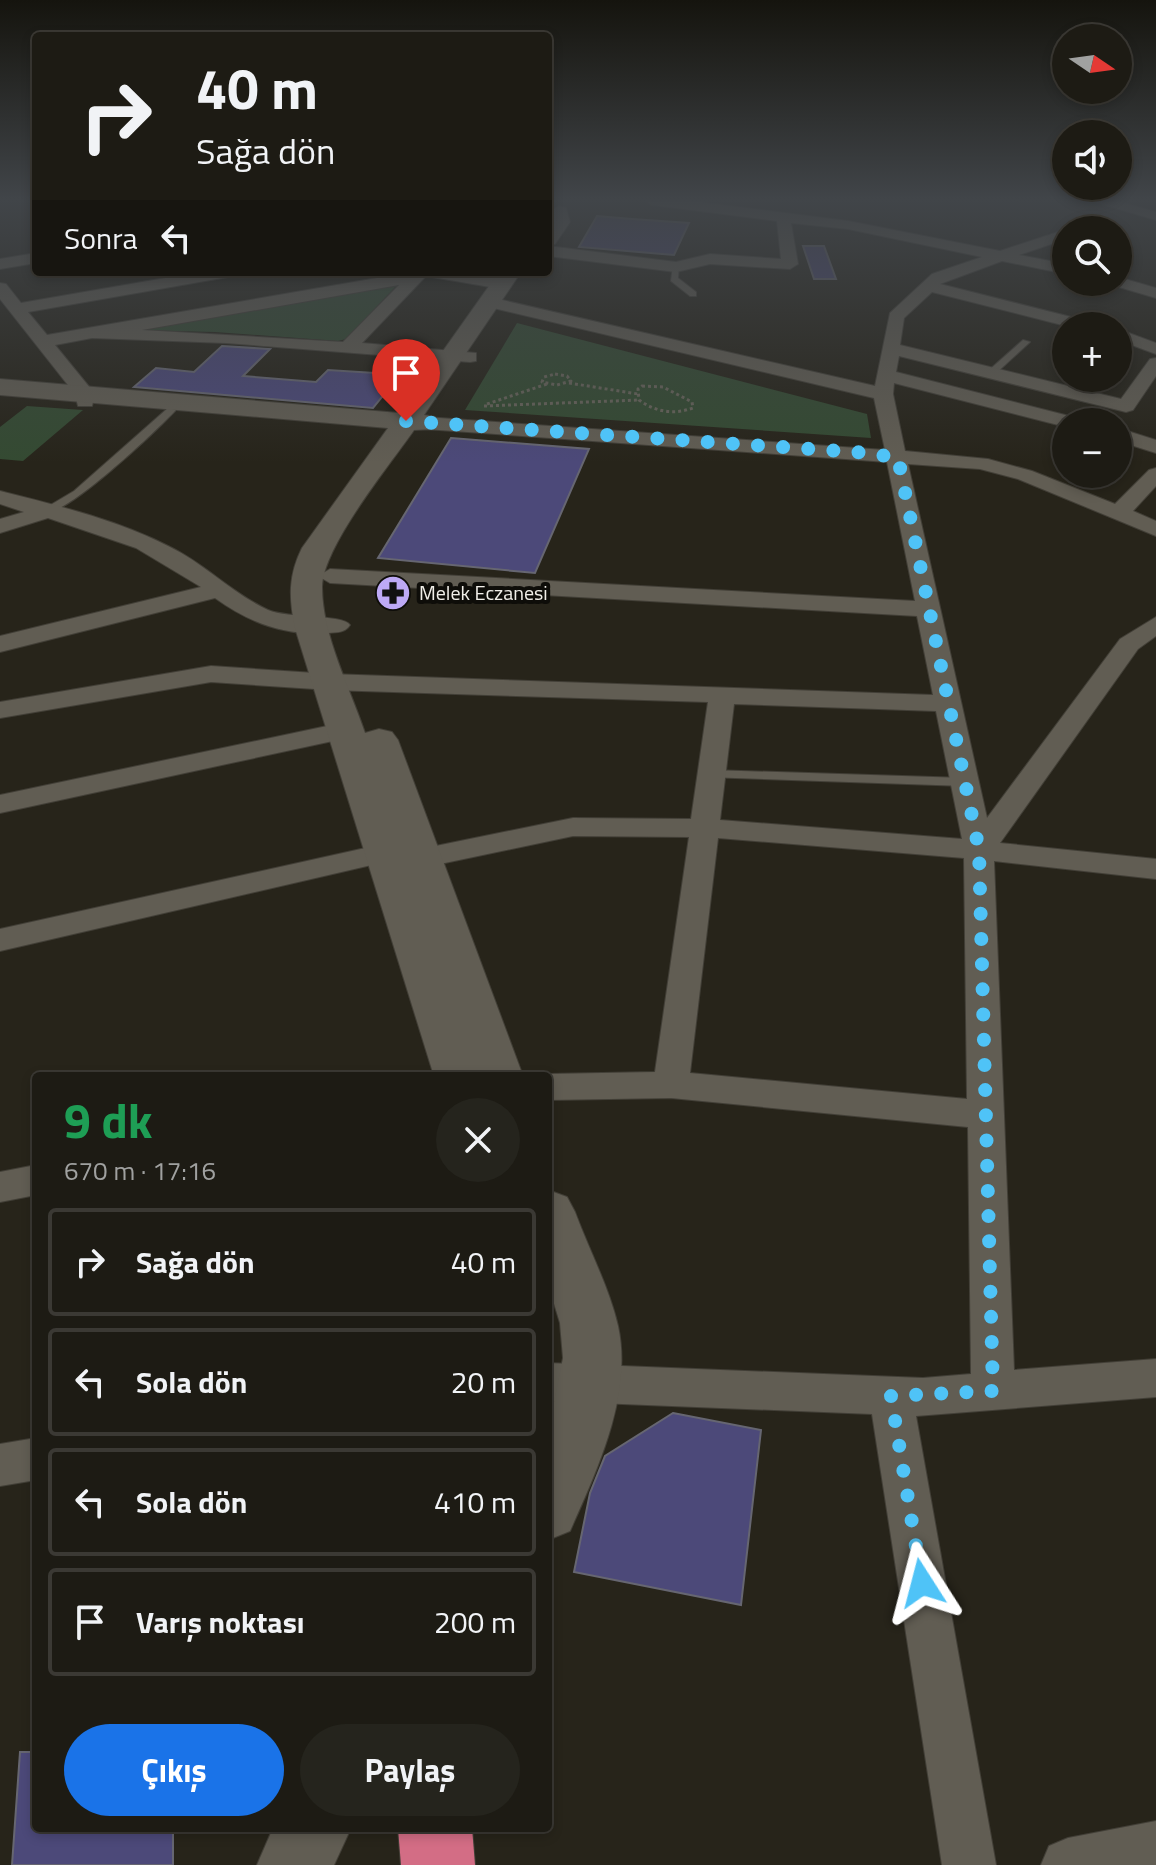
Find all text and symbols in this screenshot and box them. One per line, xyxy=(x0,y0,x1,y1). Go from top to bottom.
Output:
north arrow xyxy=(1052,24,1132,104)
map controls xyxy=(1052,24,1132,488)
text: 40 m xyxy=(196,46,318,131)
icon: right xyxy=(64,64,168,168)
button: sound xyxy=(1052,120,1132,200)
text: Sağa dön xyxy=(196,123,335,178)
text: Sonra xyxy=(64,215,138,261)
icon: left xyxy=(154,216,198,260)
button: search xyxy=(1052,216,1132,296)
button: + xyxy=(1052,312,1132,392)
pin xyxy=(372,339,440,421)
icon: arrive xyxy=(384,351,428,395)
button: − xyxy=(1052,408,1132,488)
pharmacy icon: Melek Eczanesi xyxy=(374,574,412,612)
place label: Melek Eczanesi xyxy=(419,577,548,608)
text: 9 dk xyxy=(64,1084,153,1157)
button: close xyxy=(436,1098,520,1182)
text: 670 m · 17:16 xyxy=(64,1151,216,1190)
text: Sağa dön xyxy=(136,1239,255,1285)
text: 40 m xyxy=(451,1239,516,1285)
icon: right xyxy=(68,1240,112,1284)
text: Sola dön xyxy=(136,1359,247,1405)
text: 20 m xyxy=(451,1359,516,1405)
icon: left xyxy=(68,1360,112,1404)
text: Sola dön xyxy=(136,1479,247,1525)
text: 410 m xyxy=(434,1479,516,1525)
icon: left xyxy=(68,1480,112,1524)
position arrow xyxy=(880,1541,964,1625)
text: Varış noktası xyxy=(136,1599,305,1645)
text: 200 m xyxy=(434,1599,516,1645)
icon: arrive xyxy=(68,1600,112,1644)
button: Çıkış xyxy=(64,1724,284,1816)
button: Paylaş xyxy=(300,1724,520,1816)

